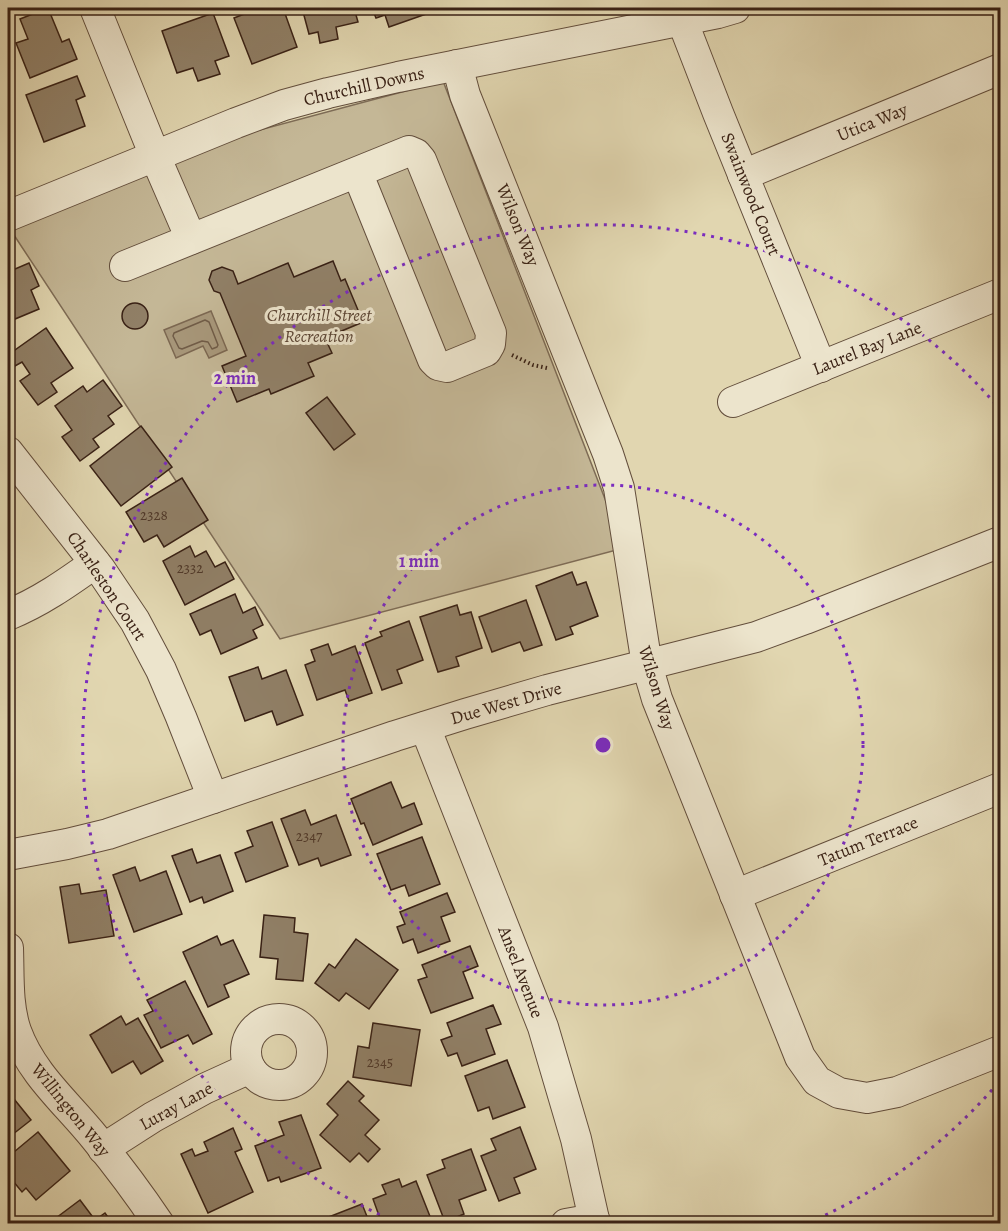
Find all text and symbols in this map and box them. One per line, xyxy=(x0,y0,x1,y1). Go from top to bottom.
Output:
street label: Churchill Downs xyxy=(301,60,427,112)
street label: Utica Way xyxy=(833,97,912,147)
street label: Swainwood Court xyxy=(715,129,787,259)
street label: Wilson Way xyxy=(490,179,546,271)
park label: Churchill Street Recreation xyxy=(267,303,372,348)
street label: Laurel Bay Lane xyxy=(809,315,925,381)
text: 2 min xyxy=(214,366,256,390)
house number: 2328 xyxy=(140,505,168,525)
street label: Charleston Court xyxy=(62,527,152,645)
text: 1 min xyxy=(399,549,439,573)
house number: 2332 xyxy=(177,558,203,578)
street label: Wilson Way xyxy=(633,642,681,734)
street label: Due West Drive xyxy=(448,676,564,730)
centre of rings xyxy=(593,735,613,755)
street label: Tatum Terrace xyxy=(814,810,922,872)
house number: 2347 xyxy=(296,826,323,846)
street label: Ansel Avenue xyxy=(492,922,550,1022)
house number: 2345 xyxy=(367,1052,393,1072)
street label: Willington Way xyxy=(25,1058,117,1162)
street label: Luray Lane xyxy=(135,1076,217,1136)

